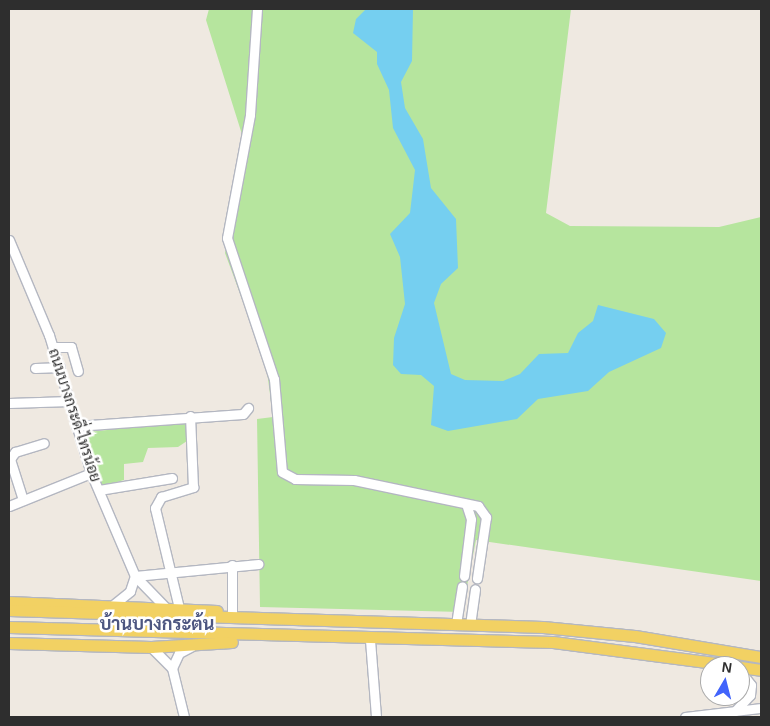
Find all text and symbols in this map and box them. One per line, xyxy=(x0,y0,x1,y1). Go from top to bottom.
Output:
street label: ถนนบางกระดี่-ไทรน้อย xyxy=(45,346,105,484)
district label: บ้านบางกระต้น xyxy=(100,613,214,635)
north arrow xyxy=(700,656,750,706)
text: N xyxy=(721,659,733,676)

